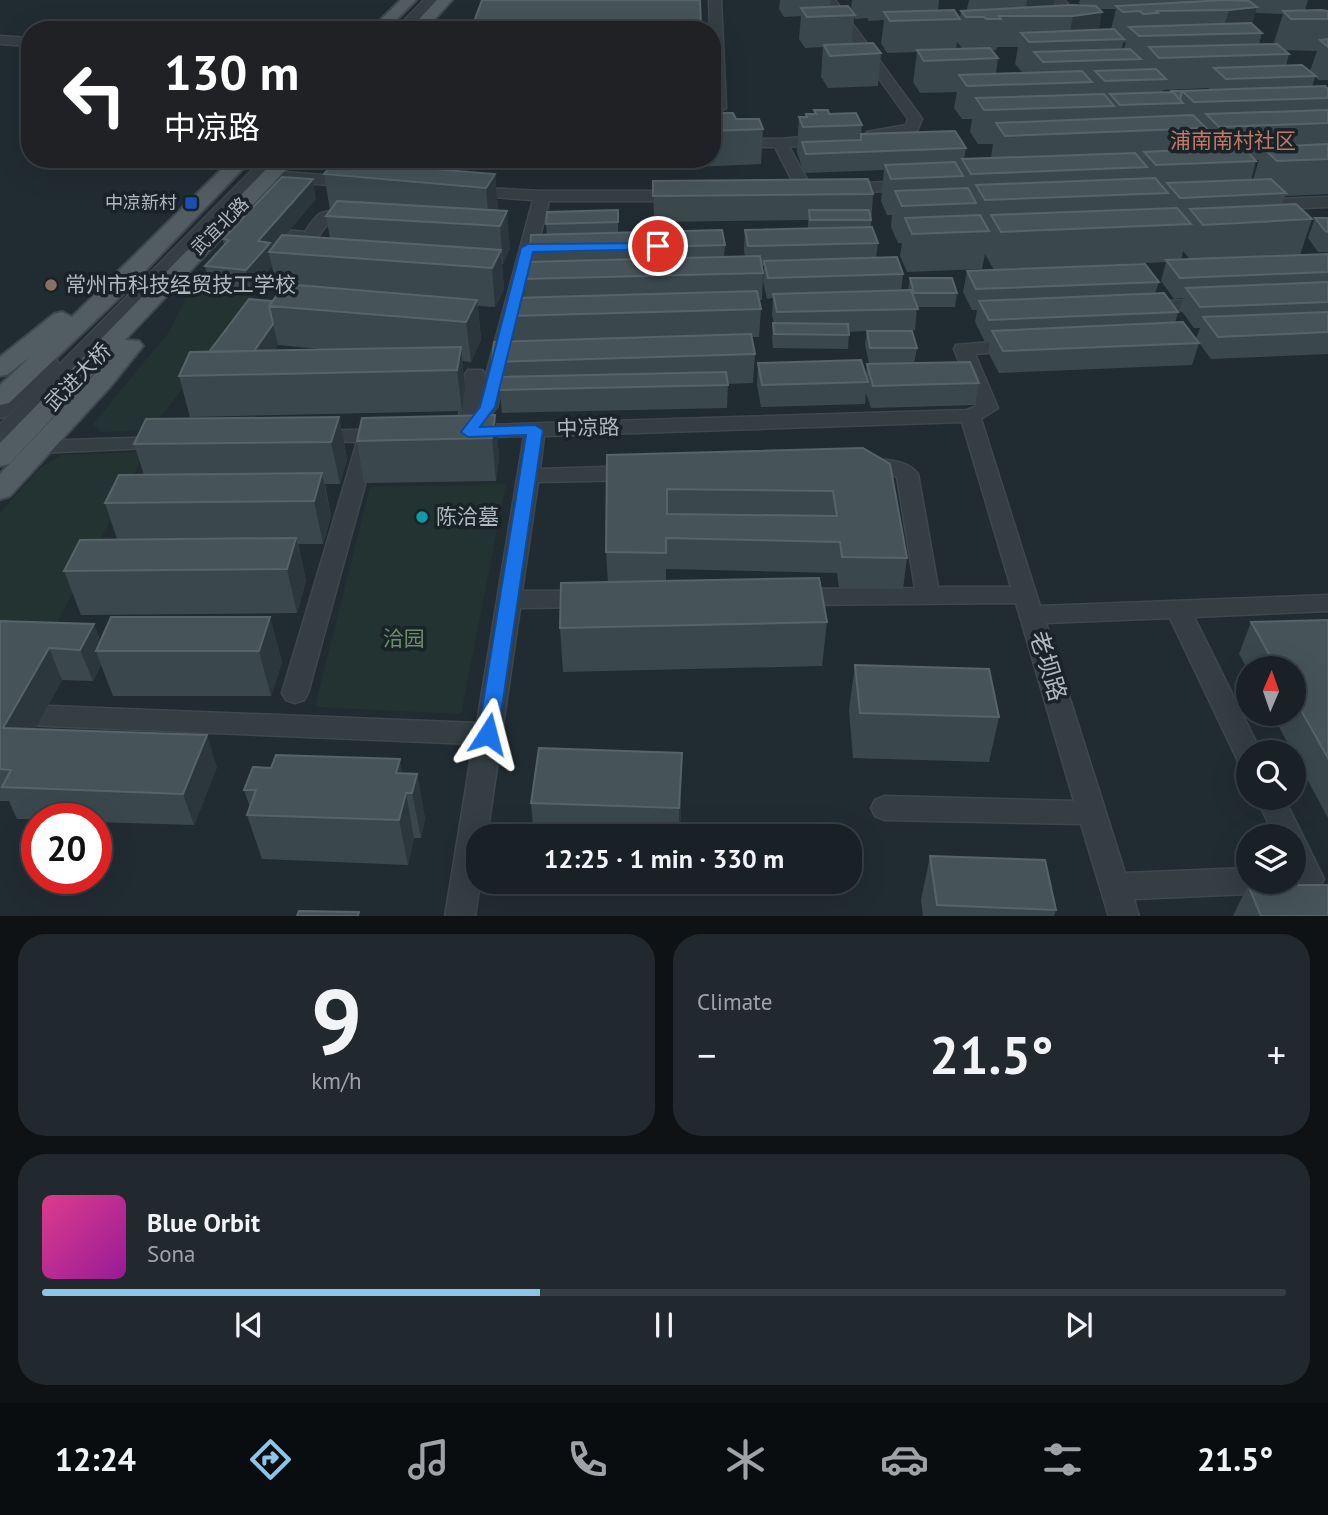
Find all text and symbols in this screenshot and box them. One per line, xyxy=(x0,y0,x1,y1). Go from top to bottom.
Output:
text: 130 m xyxy=(164,40,299,104)
icon: left xyxy=(49,49,140,140)
text: 中凉路 xyxy=(164,106,260,148)
district label: 浦南南村社区 xyxy=(1170,127,1296,154)
place label: 中凉新村 xyxy=(105,191,177,214)
street label: 武宜北路 xyxy=(186,192,253,259)
marker: 中凉新村 xyxy=(183,195,199,211)
pin xyxy=(628,216,688,276)
icon: arrive xyxy=(639,227,677,265)
place label: 常州市科技经贸技工学校 xyxy=(65,271,296,298)
marker: 常州市科技经贸技工学校 xyxy=(43,277,59,293)
street label: 武进大桥 xyxy=(39,337,117,416)
street label: 中凉路 xyxy=(556,413,620,442)
place label: 陈洽墓 xyxy=(436,503,499,530)
marker: 陈洽墓 xyxy=(414,509,430,525)
park label: 洽园 xyxy=(383,625,425,652)
street label: 老坝路 xyxy=(1023,627,1074,705)
north arrow xyxy=(1236,656,1306,726)
map controls xyxy=(1236,656,1306,894)
position arrow xyxy=(451,697,525,771)
button: search xyxy=(1236,740,1306,810)
speed limit sign: 20 xyxy=(21,803,112,894)
button: layers xyxy=(1236,824,1306,894)
text: 12:25 · 1 min · 330 m xyxy=(544,842,784,875)
text: 9 xyxy=(311,961,362,1079)
text: Climate xyxy=(697,987,772,1016)
text: 21.5° xyxy=(930,1021,1053,1088)
text: − xyxy=(697,1030,716,1079)
text: + xyxy=(1267,1030,1286,1079)
text: km/h xyxy=(311,1066,362,1095)
text: Blue Orbit xyxy=(147,1206,260,1239)
text: Sona xyxy=(147,1239,196,1268)
icon: previous xyxy=(230,1306,268,1344)
icon: pause xyxy=(645,1306,683,1344)
icon: next xyxy=(1060,1306,1098,1344)
icon: directions xyxy=(246,1435,295,1484)
icon: music xyxy=(404,1435,453,1484)
icon: phone xyxy=(563,1435,612,1484)
icon: climate xyxy=(721,1435,770,1484)
icon: car xyxy=(880,1435,929,1484)
icon: filters xyxy=(1038,1435,1087,1484)
text: 12:24 xyxy=(55,1438,136,1480)
text: 21.5° xyxy=(1197,1438,1273,1480)

